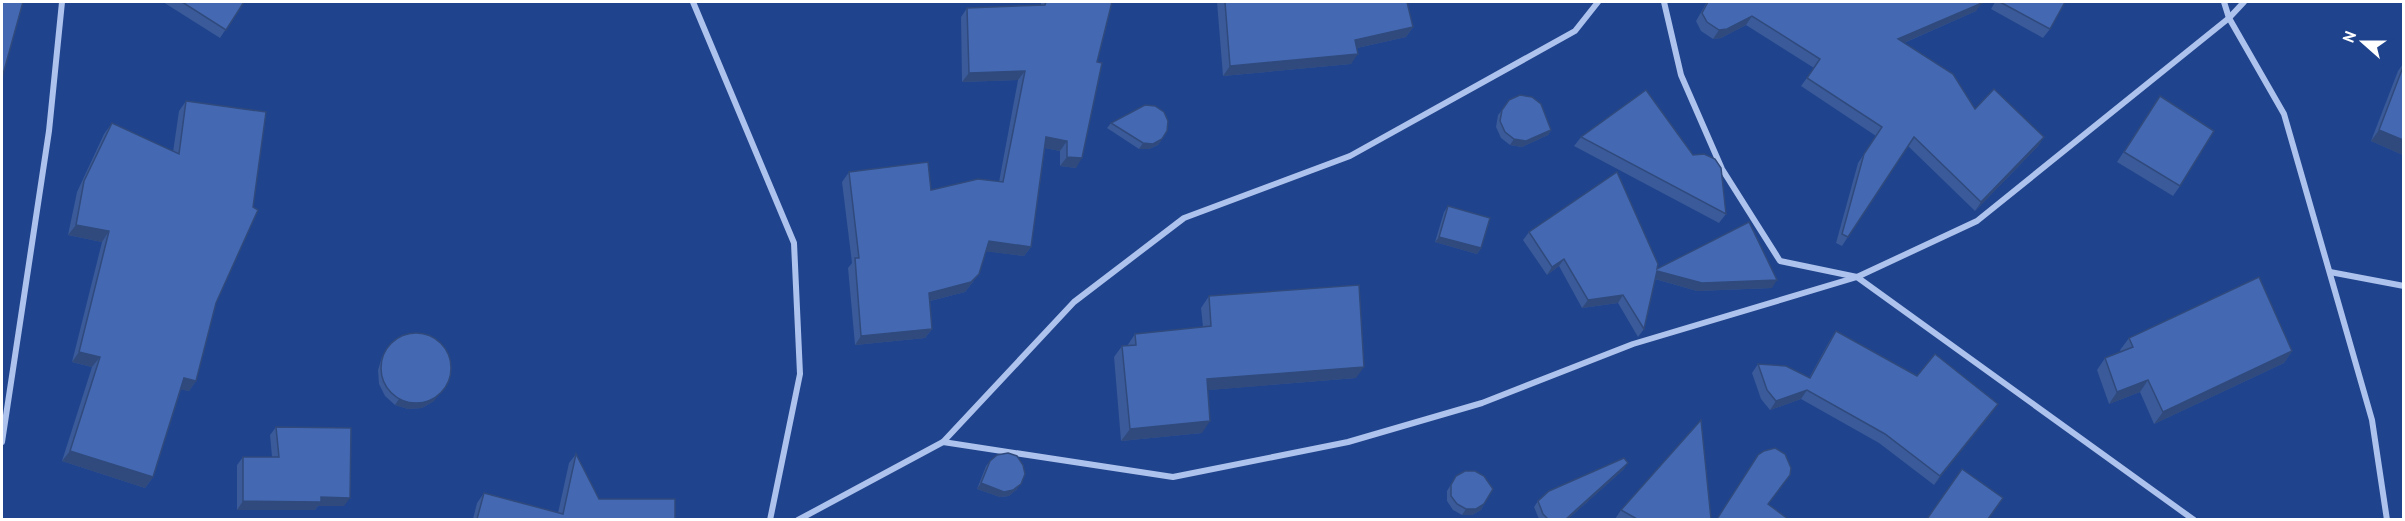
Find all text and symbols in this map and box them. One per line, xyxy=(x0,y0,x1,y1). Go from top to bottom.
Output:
north arrow xyxy=(2333,12,2393,72)
text: N xyxy=(2338,28,2360,45)

